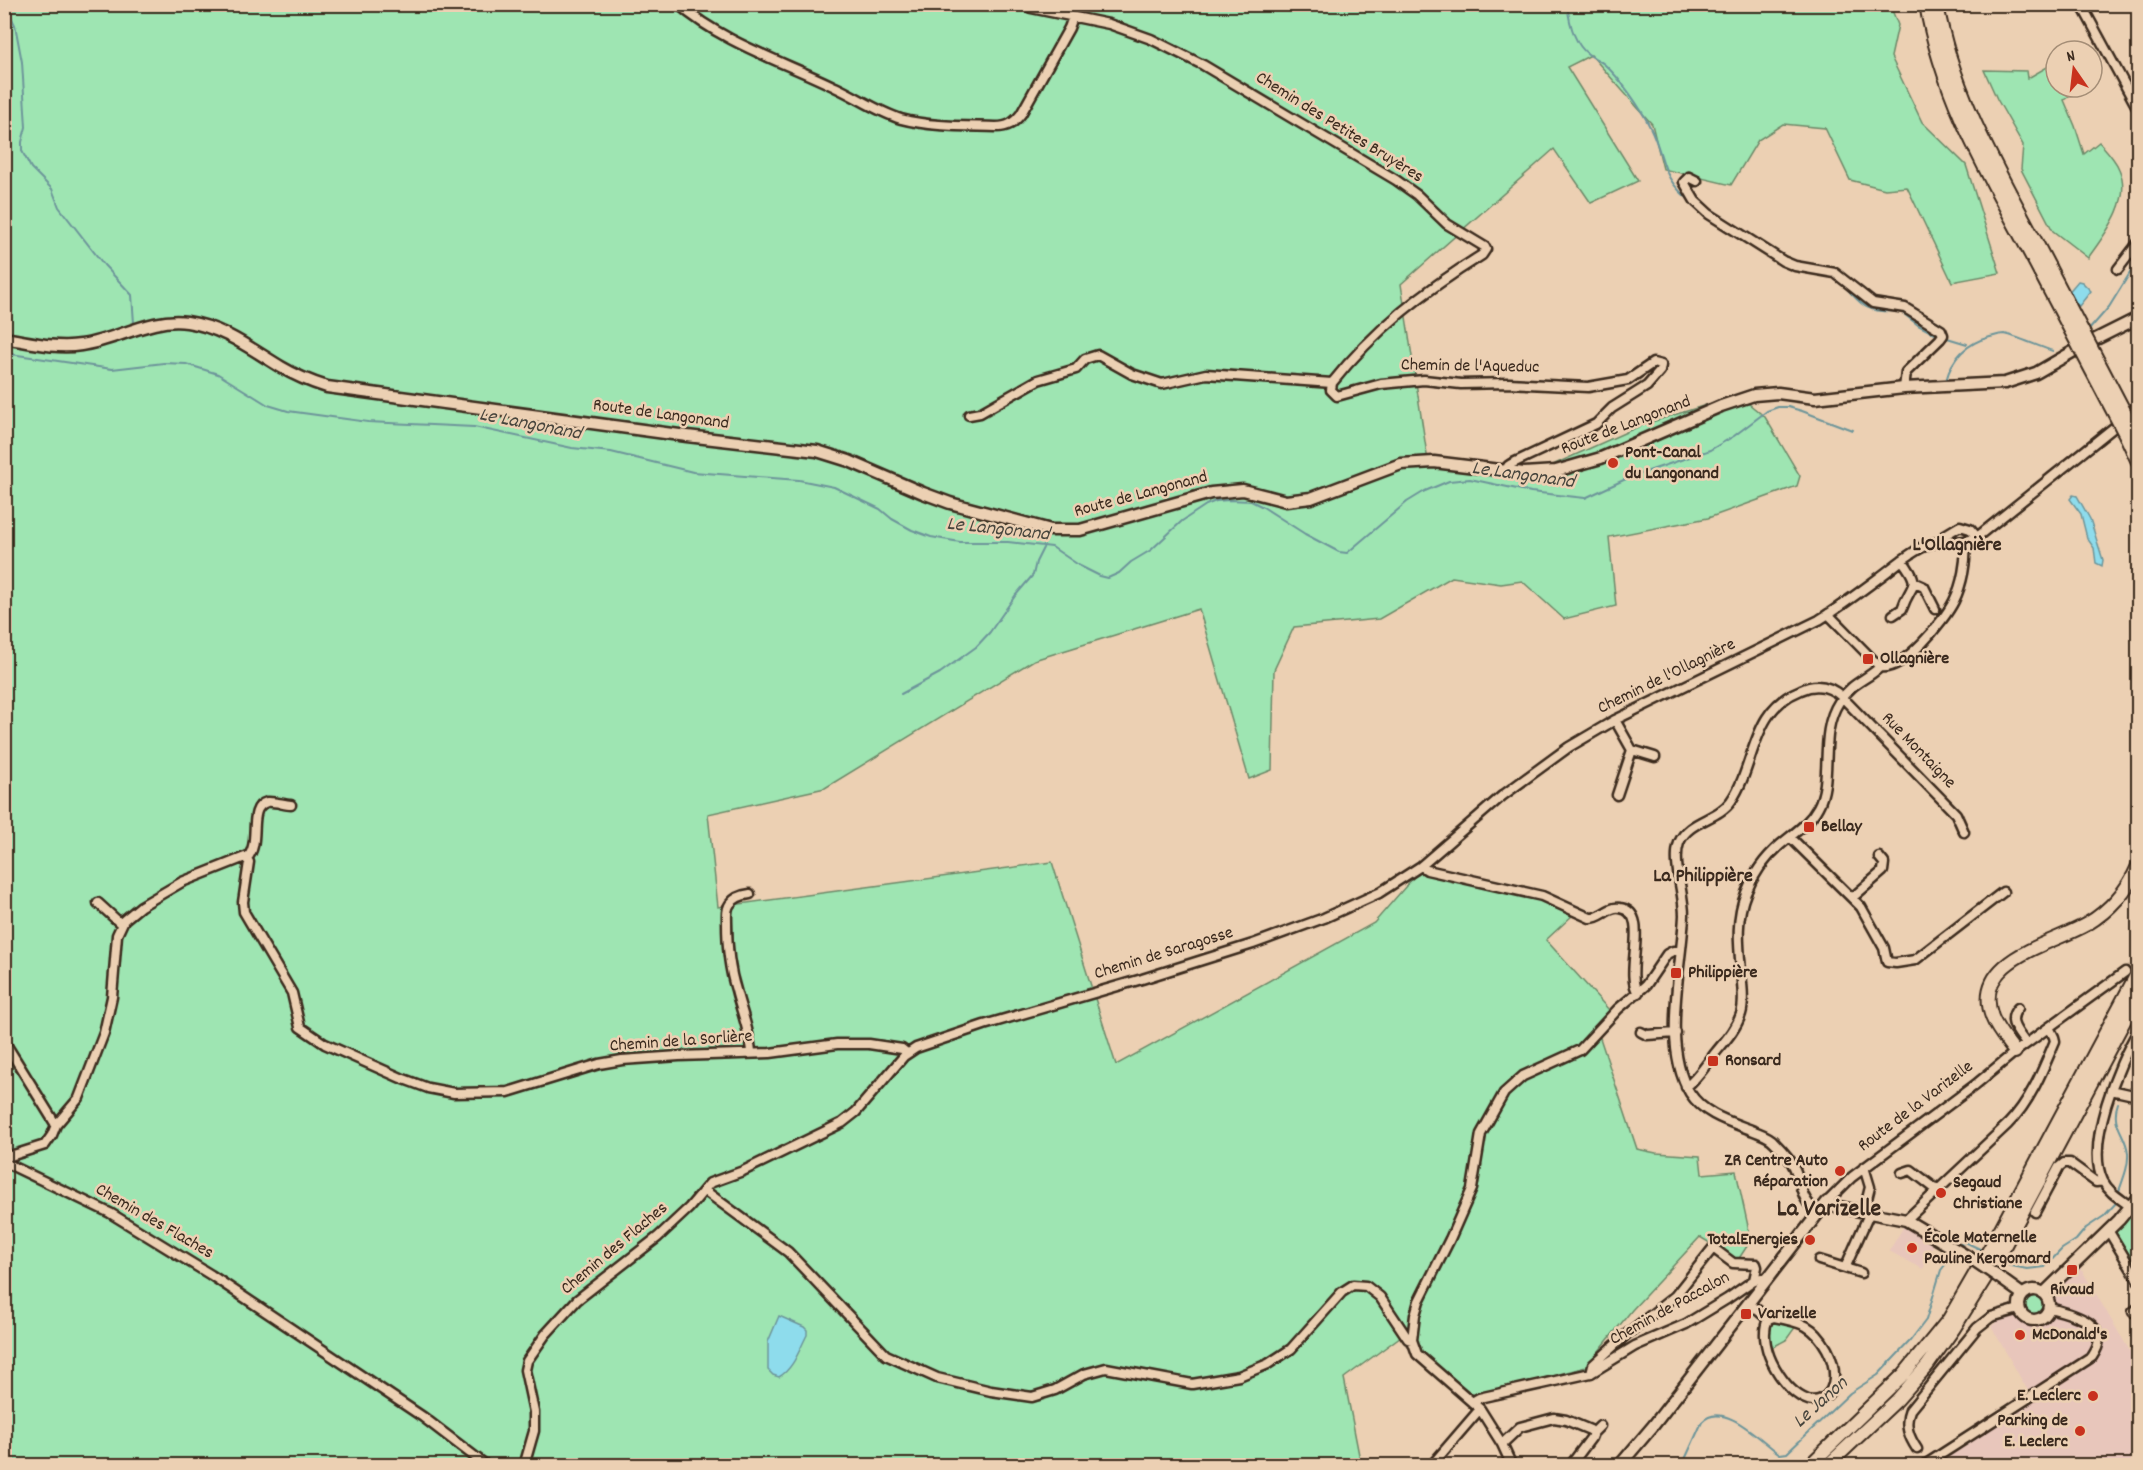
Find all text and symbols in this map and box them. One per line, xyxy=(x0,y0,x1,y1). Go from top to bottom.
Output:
north arrow xyxy=(2044,39,2104,99)
text: N xyxy=(2064,45,2078,69)
street label: Chemin des Petites Bruyères xyxy=(1250,66,1428,190)
street label: Chemin de l'Aqueduc xyxy=(1401,353,1539,381)
street label: Route de Langonand xyxy=(1557,390,1695,462)
street label: Route de Langonand xyxy=(591,393,731,437)
water label: Le Langonand xyxy=(477,401,586,449)
place label: Pont-Canal du Langonand xyxy=(1625,441,1719,487)
water label: Le Langonand xyxy=(1470,455,1579,497)
marker: Pont-Canal du Langonand xyxy=(1606,456,1620,470)
street label: Route de Langonand xyxy=(1071,465,1211,525)
water label: Le Langonand xyxy=(945,511,1053,550)
district label: L'Ollagnière xyxy=(1913,532,2002,560)
street label: Chemin de l'Ollagnière xyxy=(1594,633,1740,721)
place label: Ollagnière xyxy=(1880,647,1949,672)
marker: Ollagnière xyxy=(1861,652,1875,666)
street label: Rue Montaigne xyxy=(1875,707,1961,795)
place label: Bellay xyxy=(1821,815,1862,840)
marker: Bellay xyxy=(1802,820,1816,834)
district label: La Philippière xyxy=(1653,863,1753,891)
street label: Chemin de Saragosse xyxy=(1091,921,1237,987)
place label: Philippière xyxy=(1688,961,1758,986)
marker: Philippière xyxy=(1669,966,1683,980)
street label: Chemin de la Sorlière xyxy=(609,1025,753,1059)
place label: Ronsard xyxy=(1725,1049,1781,1074)
marker: Ronsard xyxy=(1706,1054,1720,1068)
street label: Route de la Varizelle xyxy=(1853,1055,1979,1159)
place label: ZR Centre Auto Réparation xyxy=(1724,1149,1828,1195)
marker: ZR Centre Auto Réparation xyxy=(1833,1164,1847,1178)
place label: Segaud Christiane xyxy=(1953,1171,2022,1217)
street label: Chemin des Flaches xyxy=(90,1178,218,1266)
marker: Segaud Christiane xyxy=(1934,1186,1948,1200)
district label: La Varizelle xyxy=(1777,1193,1882,1227)
street label: Chemin des Flaches xyxy=(556,1197,674,1301)
place label: École Maternelle Pauline Kergomard xyxy=(1924,1226,2051,1272)
place label: TotalEnergies xyxy=(1707,1228,1798,1253)
marker: TotalEnergies xyxy=(1803,1233,1817,1247)
marker: École Maternelle Pauline Kergomard xyxy=(1905,1241,1919,1255)
marker: Rivaud xyxy=(2065,1263,2079,1277)
street label: Chemin de Paccalon xyxy=(1605,1266,1735,1352)
place label: Rivaud xyxy=(2050,1278,2094,1303)
place label: Varizelle xyxy=(1758,1302,1816,1327)
marker: Varizelle xyxy=(1739,1307,1753,1321)
place label: McDonald's xyxy=(2032,1323,2108,1348)
marker: McDonald's xyxy=(2013,1328,2027,1342)
water label: Le Janon xyxy=(1787,1370,1855,1435)
place label: E. Leclerc xyxy=(2017,1384,2081,1409)
marker: E. Leclerc xyxy=(2086,1389,2100,1403)
place label: Parking de E. Leclerc xyxy=(1997,1409,2068,1455)
marker: Parking de E. Leclerc xyxy=(2073,1424,2087,1438)

